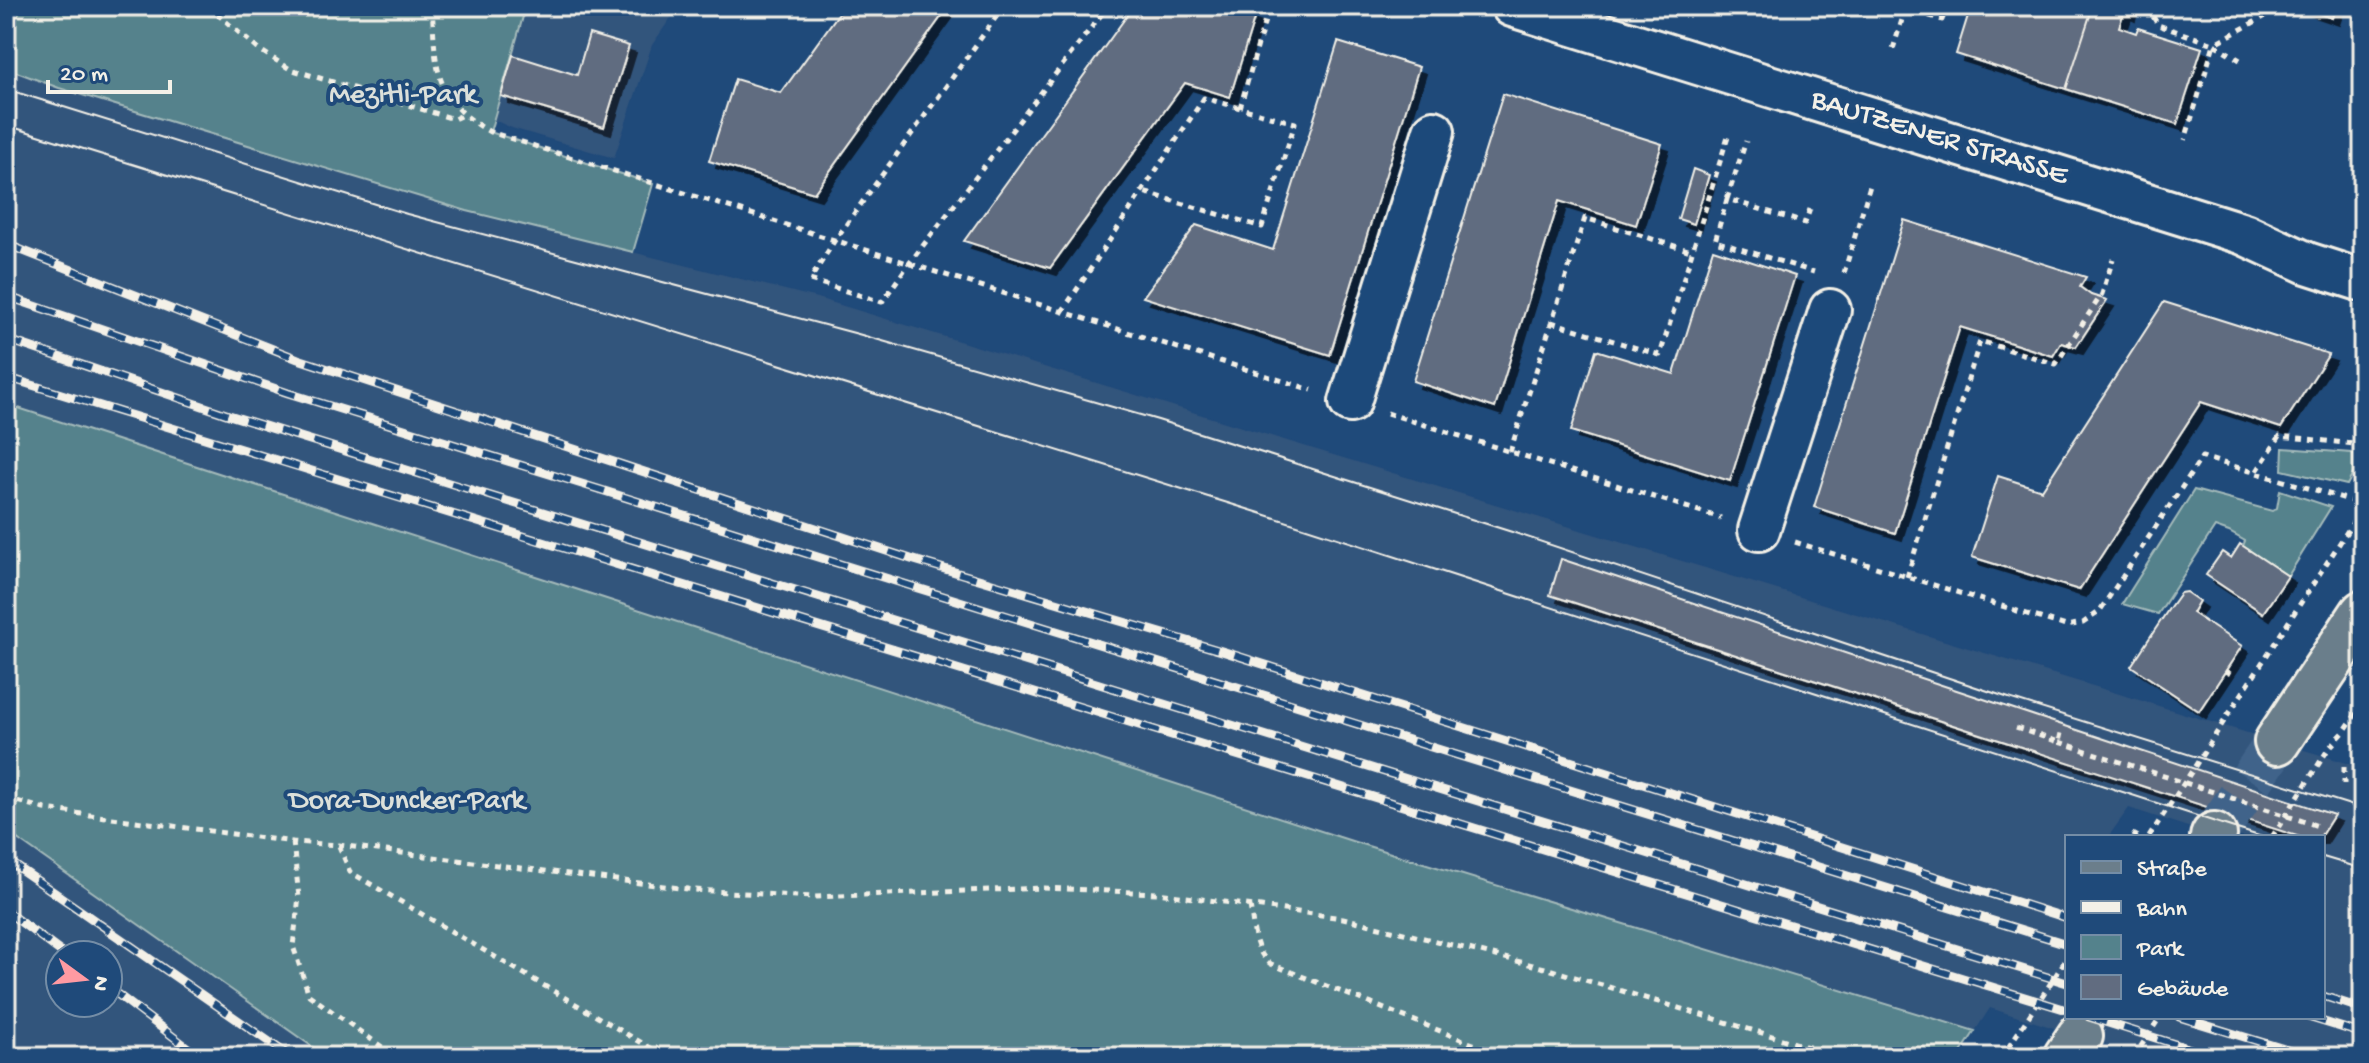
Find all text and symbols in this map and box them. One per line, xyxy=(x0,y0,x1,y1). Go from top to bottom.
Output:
scale bar xyxy=(48,44,170,94)
text: 20 m xyxy=(60,61,108,90)
park label: Mezitli-Park xyxy=(329,79,480,114)
street label: BAUTZENER STRASSE xyxy=(1806,83,2073,195)
park label: Dora-Duncker-Park xyxy=(287,785,528,820)
legend xyxy=(2065,835,2325,1019)
text: Straße xyxy=(2137,856,2207,885)
text: Bahn xyxy=(2136,896,2187,925)
text: Park xyxy=(2136,936,2185,965)
north arrow xyxy=(44,939,124,1019)
text: N xyxy=(85,973,114,993)
text: Gebäude xyxy=(2137,976,2229,1005)

